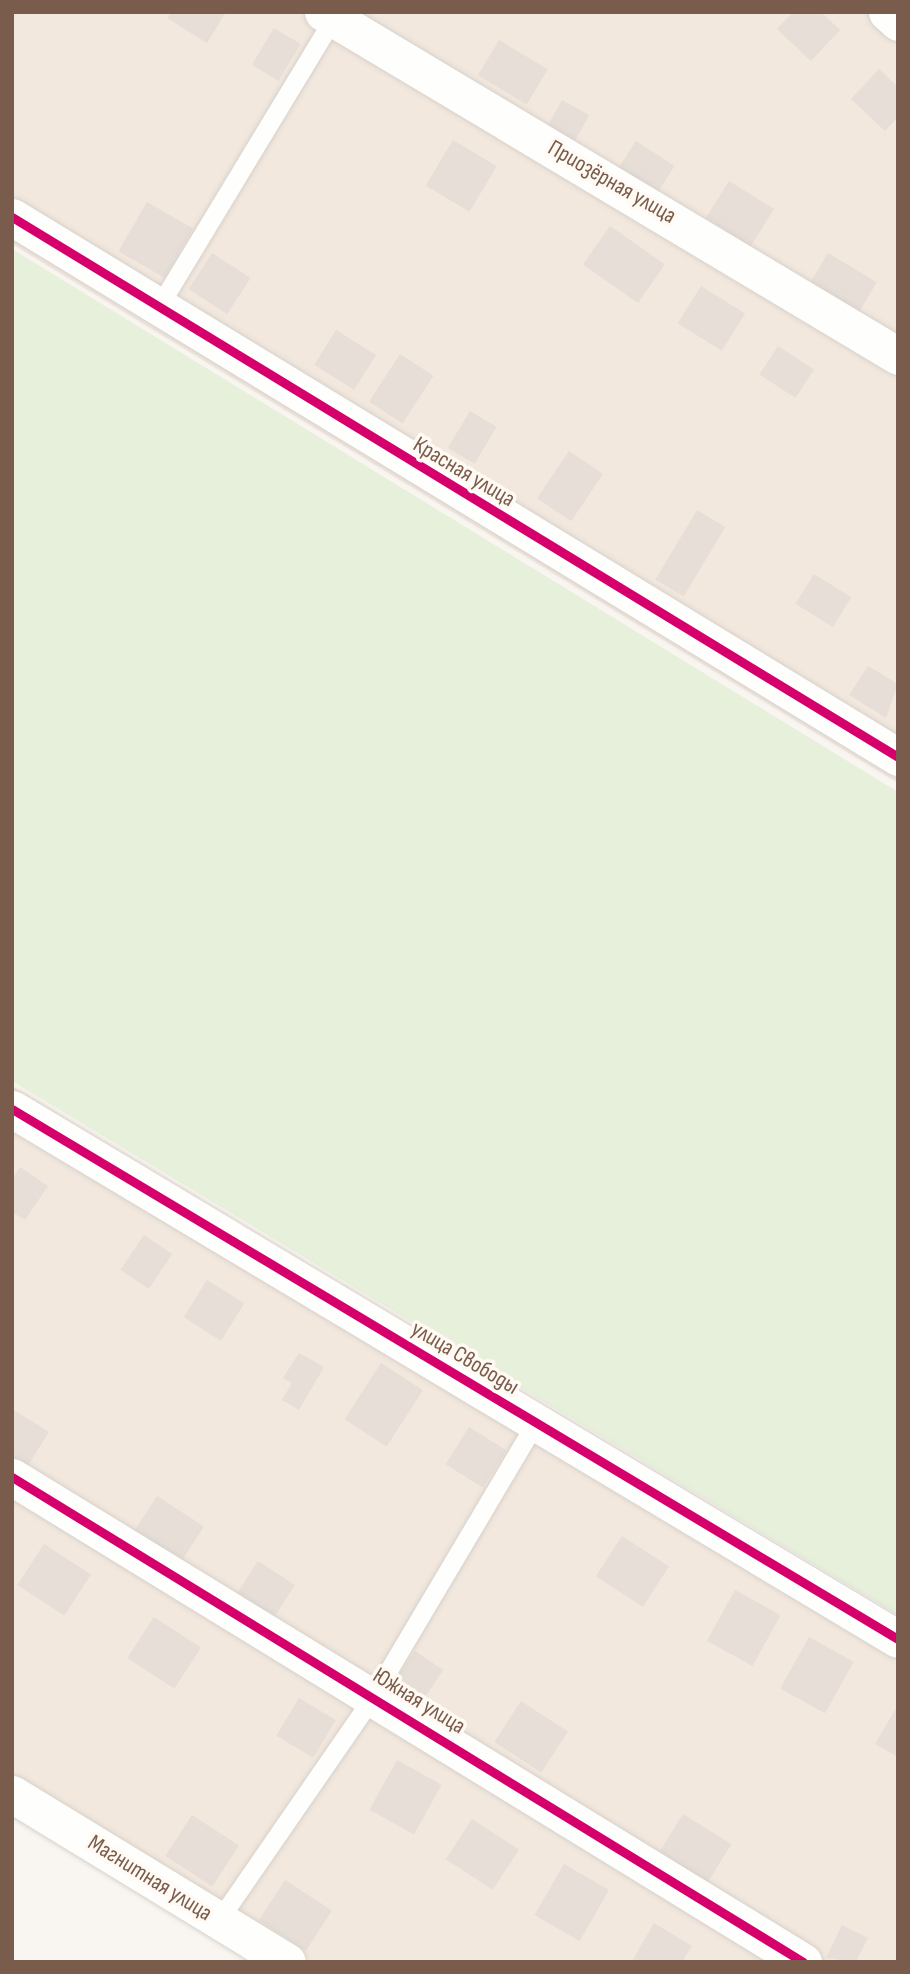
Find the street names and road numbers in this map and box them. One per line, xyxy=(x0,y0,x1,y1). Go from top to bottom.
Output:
street label: Приозёрная улица xyxy=(543,134,681,230)
street label: Красная улица xyxy=(408,431,520,513)
street label: улица Свободы xyxy=(406,1315,524,1401)
street label: Южная улица xyxy=(368,1662,470,1740)
street label: Магнитная улица xyxy=(83,1829,217,1927)

